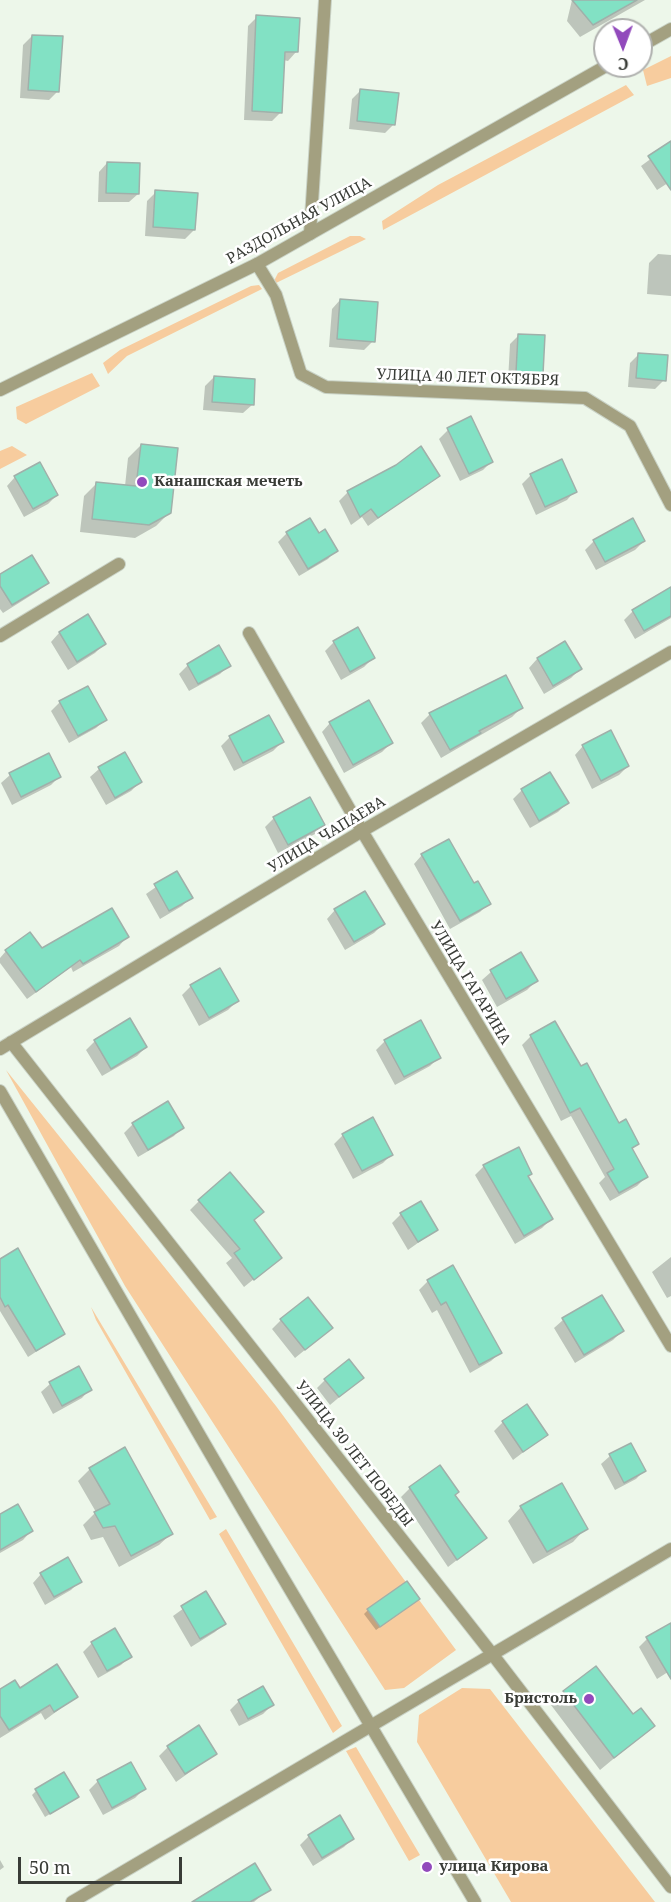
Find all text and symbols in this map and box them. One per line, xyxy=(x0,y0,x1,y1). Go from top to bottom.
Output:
north arrow xyxy=(593,18,653,78)
text: С xyxy=(618,53,629,75)
street label: РАЗДОЛЬНАЯ УЛИЦА xyxy=(223,174,375,268)
street label: УЛИЦА 40 ЛЕТ ОКТЯБРЯ xyxy=(376,366,560,390)
place label: Канашская мечеть xyxy=(154,473,303,491)
marker: Канашская мечеть xyxy=(135,475,149,489)
street label: УЛИЦА ЧАПАЕВА xyxy=(265,793,389,877)
street label: УЛИЦА ГАГАРИНА xyxy=(426,918,514,1048)
street label: УЛИЦА 30 ЛЕТ ПОБЕДЫ xyxy=(291,1378,417,1530)
place label: Бристоль xyxy=(504,1690,577,1708)
marker: Бристоль xyxy=(582,1692,596,1706)
scale bar xyxy=(21,1845,184,1883)
text: 50 m xyxy=(29,1855,71,1879)
place label: улица Кирова xyxy=(439,1858,548,1876)
marker: улица Кирова xyxy=(420,1860,434,1874)

